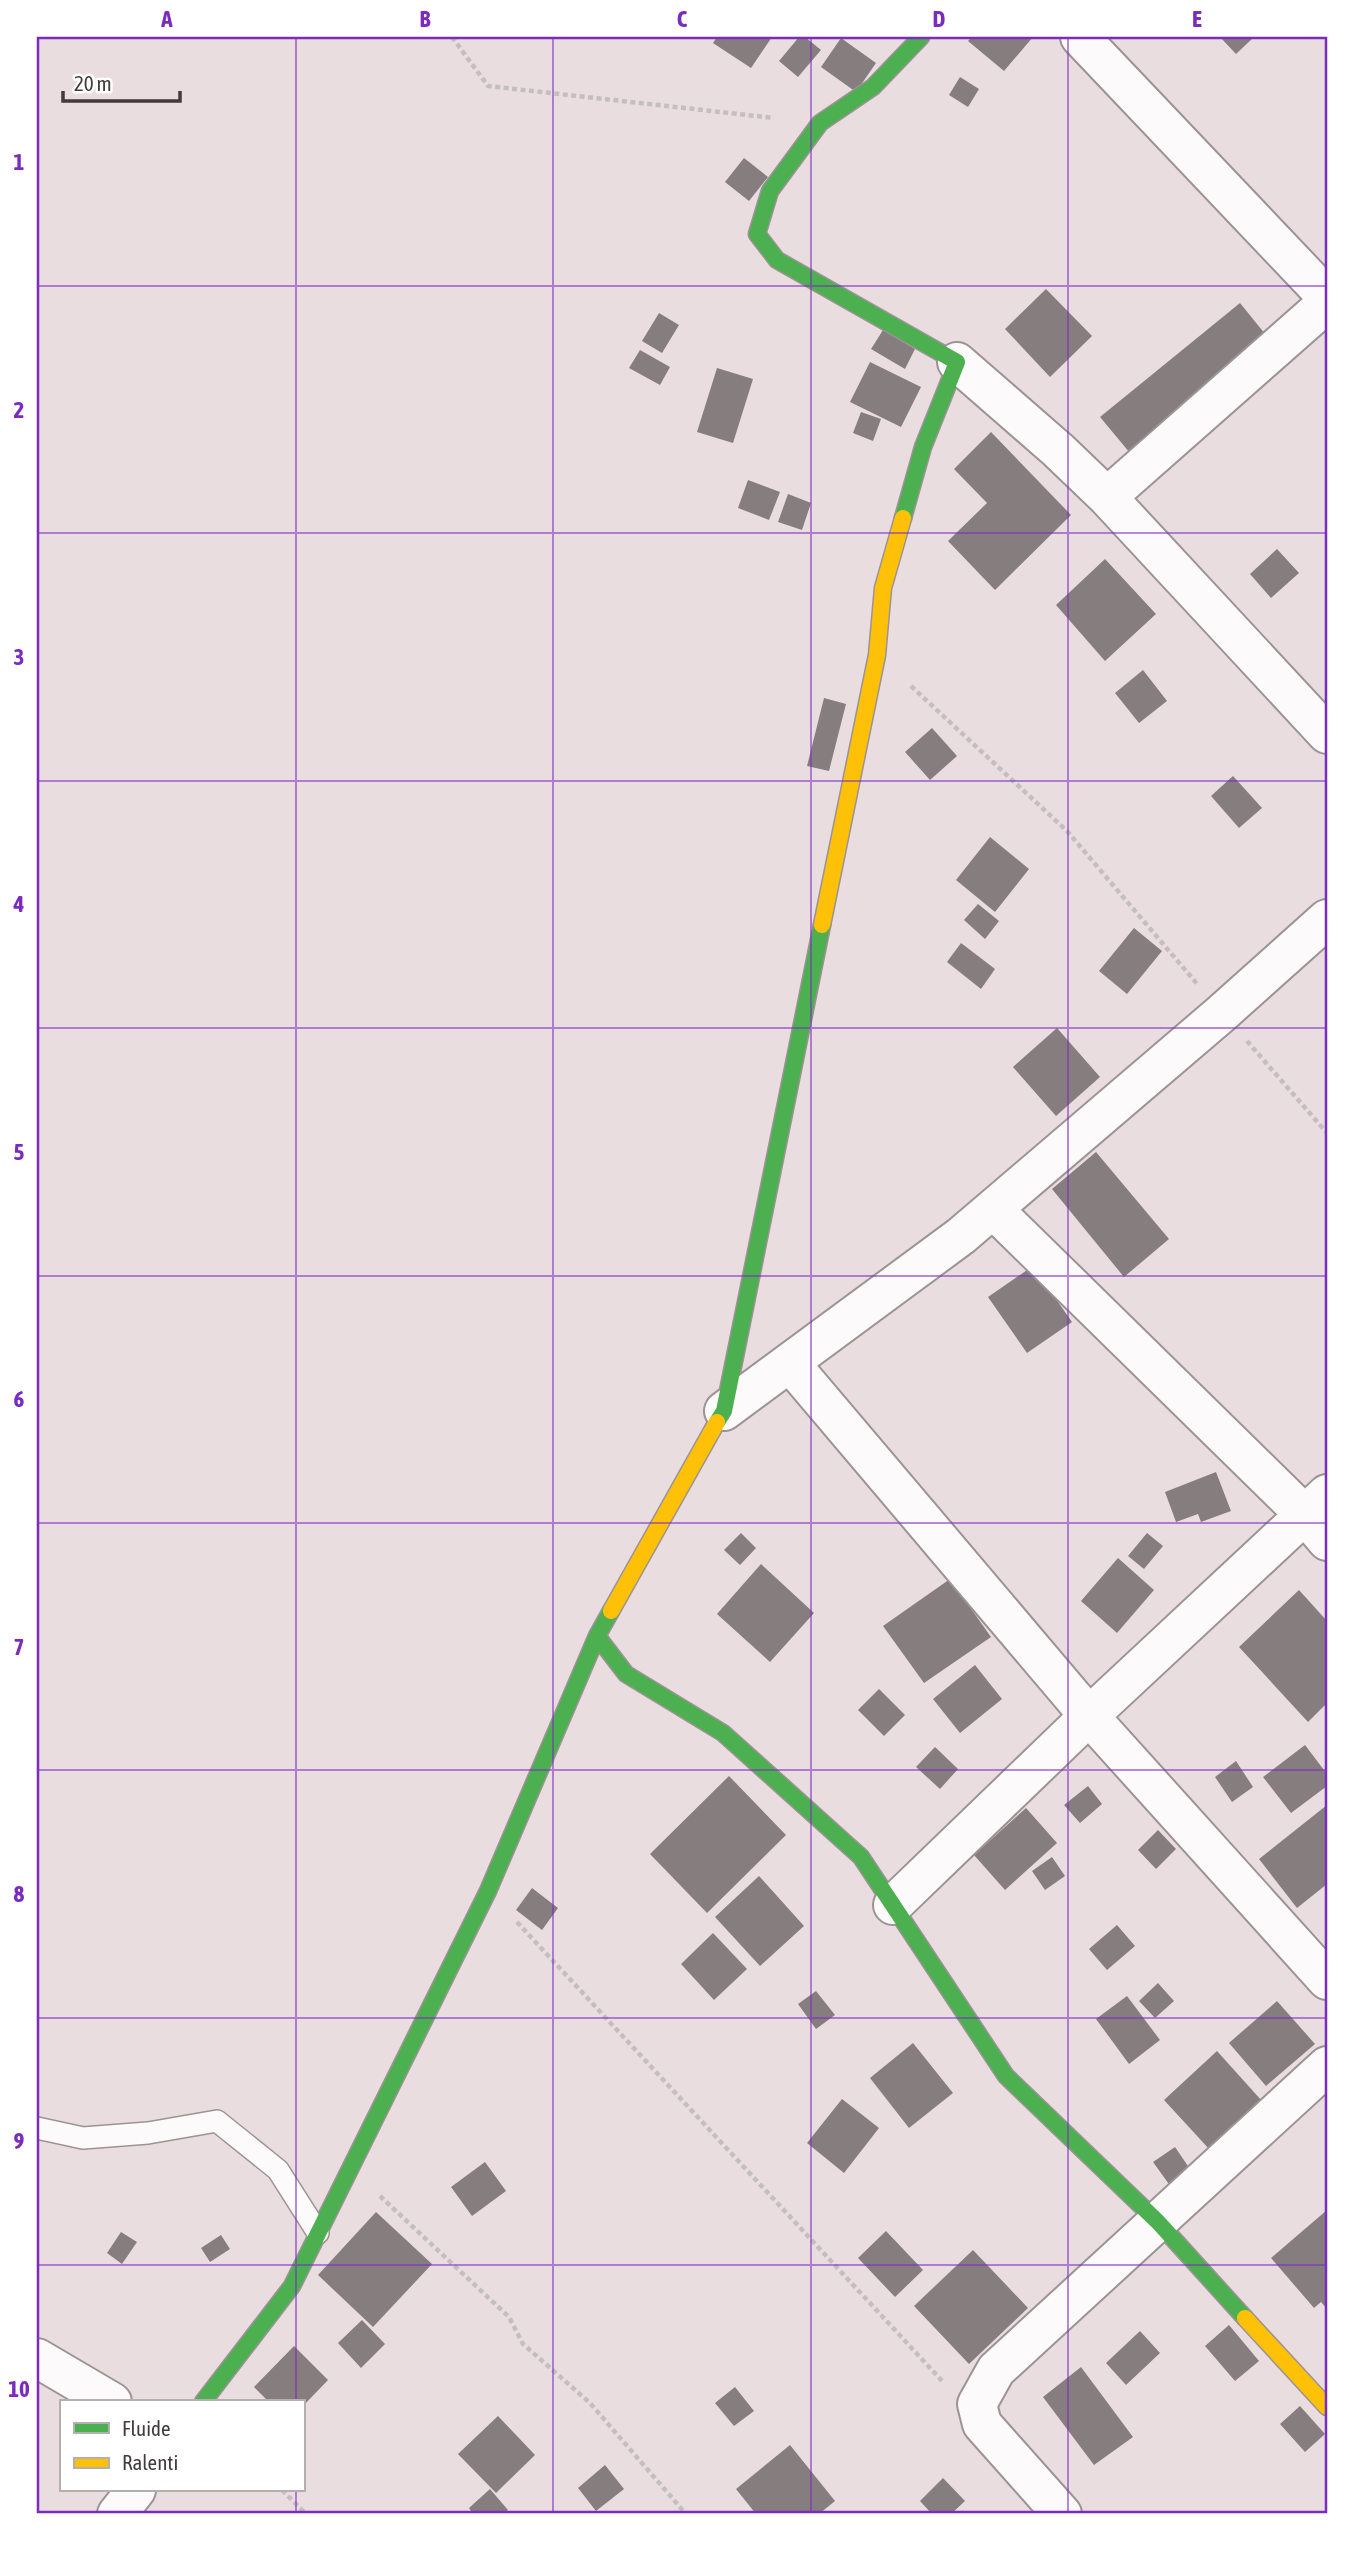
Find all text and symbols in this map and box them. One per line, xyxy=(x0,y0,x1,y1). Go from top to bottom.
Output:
text: A xyxy=(160,6,173,32)
text: B xyxy=(420,6,431,32)
text: C xyxy=(677,6,688,32)
text: D xyxy=(933,6,946,32)
text: E xyxy=(1192,6,1202,32)
scale bar xyxy=(63,60,180,104)
text: 20 m xyxy=(74,71,112,95)
text: 1 xyxy=(14,149,25,175)
text: 2 xyxy=(14,397,24,423)
text: 3 xyxy=(14,644,24,670)
text: 4 xyxy=(13,891,25,917)
text: 5 xyxy=(14,1139,25,1165)
text: 6 xyxy=(14,1386,25,1412)
text: 7 xyxy=(14,1634,24,1660)
text: 8 xyxy=(14,1881,25,1907)
text: 9 xyxy=(14,2128,25,2154)
text: 10 xyxy=(8,2376,30,2402)
legend xyxy=(60,2400,304,2492)
text: Fluide xyxy=(122,2416,171,2440)
text: Ralenti xyxy=(122,2450,178,2474)

